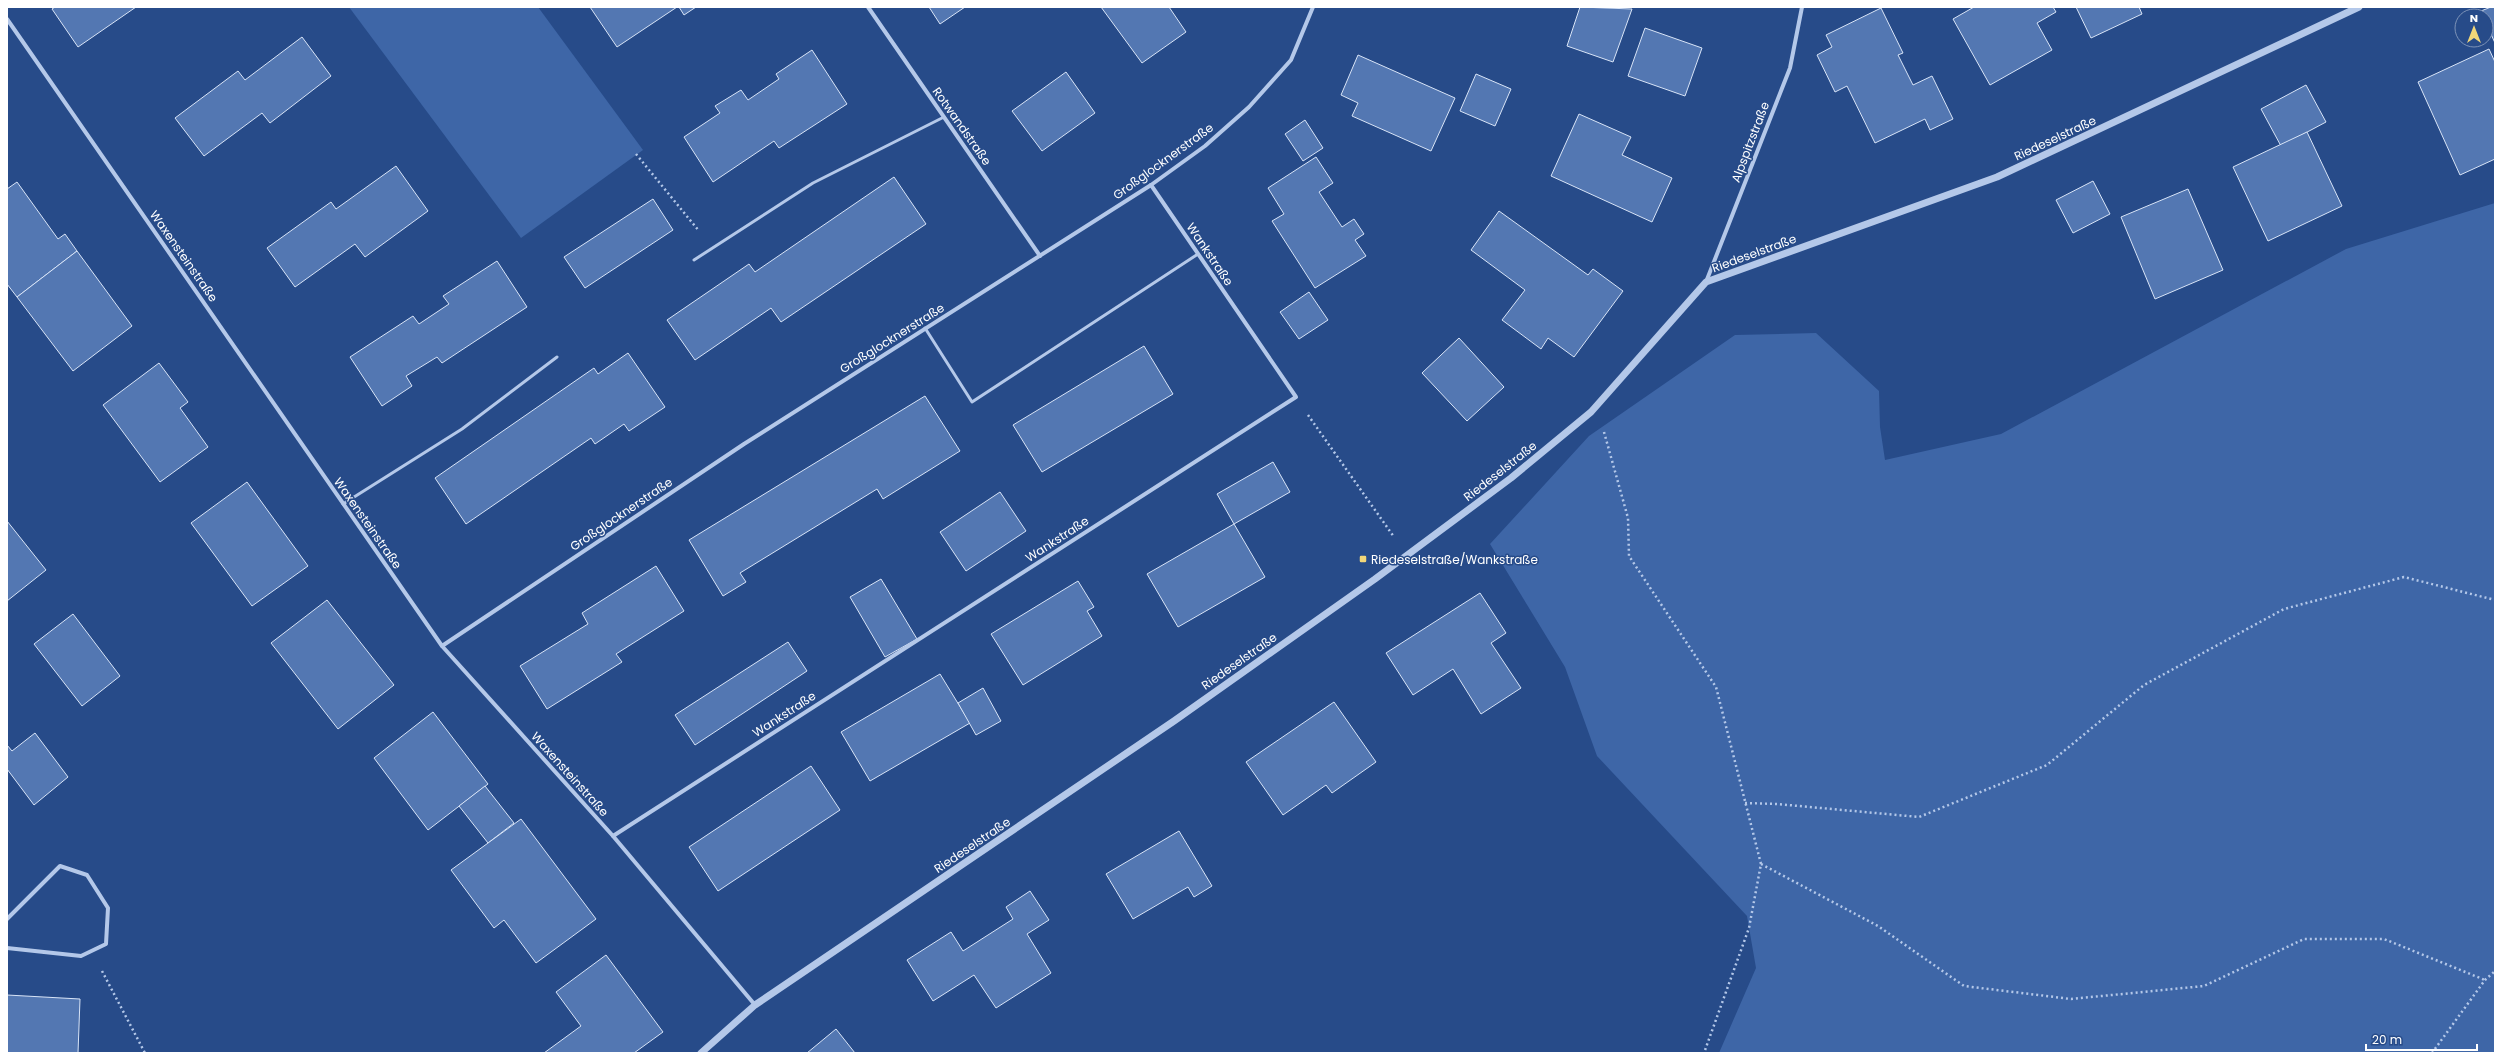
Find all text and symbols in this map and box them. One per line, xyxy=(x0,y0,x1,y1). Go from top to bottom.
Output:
north arrow xyxy=(2454,8,2494,48)
text: N xyxy=(2470,10,2478,26)
street label: Rotwandstraße xyxy=(929,83,995,169)
street label: Alpspitzstraße xyxy=(1727,99,1773,185)
street label: Riedeselstraße xyxy=(2011,112,2099,164)
street label: Großglocknerstraße xyxy=(1109,119,1217,203)
street label: Waxensteinstraße xyxy=(146,207,222,305)
street label: Wankstraße xyxy=(1183,219,1237,289)
street label: Riedeselstraße xyxy=(1709,230,1799,276)
street label: Großglocknerstraße xyxy=(836,299,948,377)
street label: Riedeselstraße xyxy=(1460,437,1540,505)
street label: Großglocknerstraße xyxy=(566,473,676,555)
street label: Waxensteinstraße xyxy=(330,474,406,572)
street label: Wankstraße xyxy=(1022,512,1092,566)
place label: Riedeselstraße/Wankstraße xyxy=(1371,551,1538,568)
marker: Riedeselstraße/Wankstraße xyxy=(1358,554,1368,564)
street label: Riedeselstraße xyxy=(1198,629,1280,693)
street label: Wankstraße xyxy=(749,687,819,741)
street label: Waxensteinstraße xyxy=(527,728,613,820)
street label: Riedeselstraße xyxy=(930,813,1014,877)
scale bar xyxy=(2366,1026,2477,1052)
text: 20 m xyxy=(2372,1031,2402,1048)

